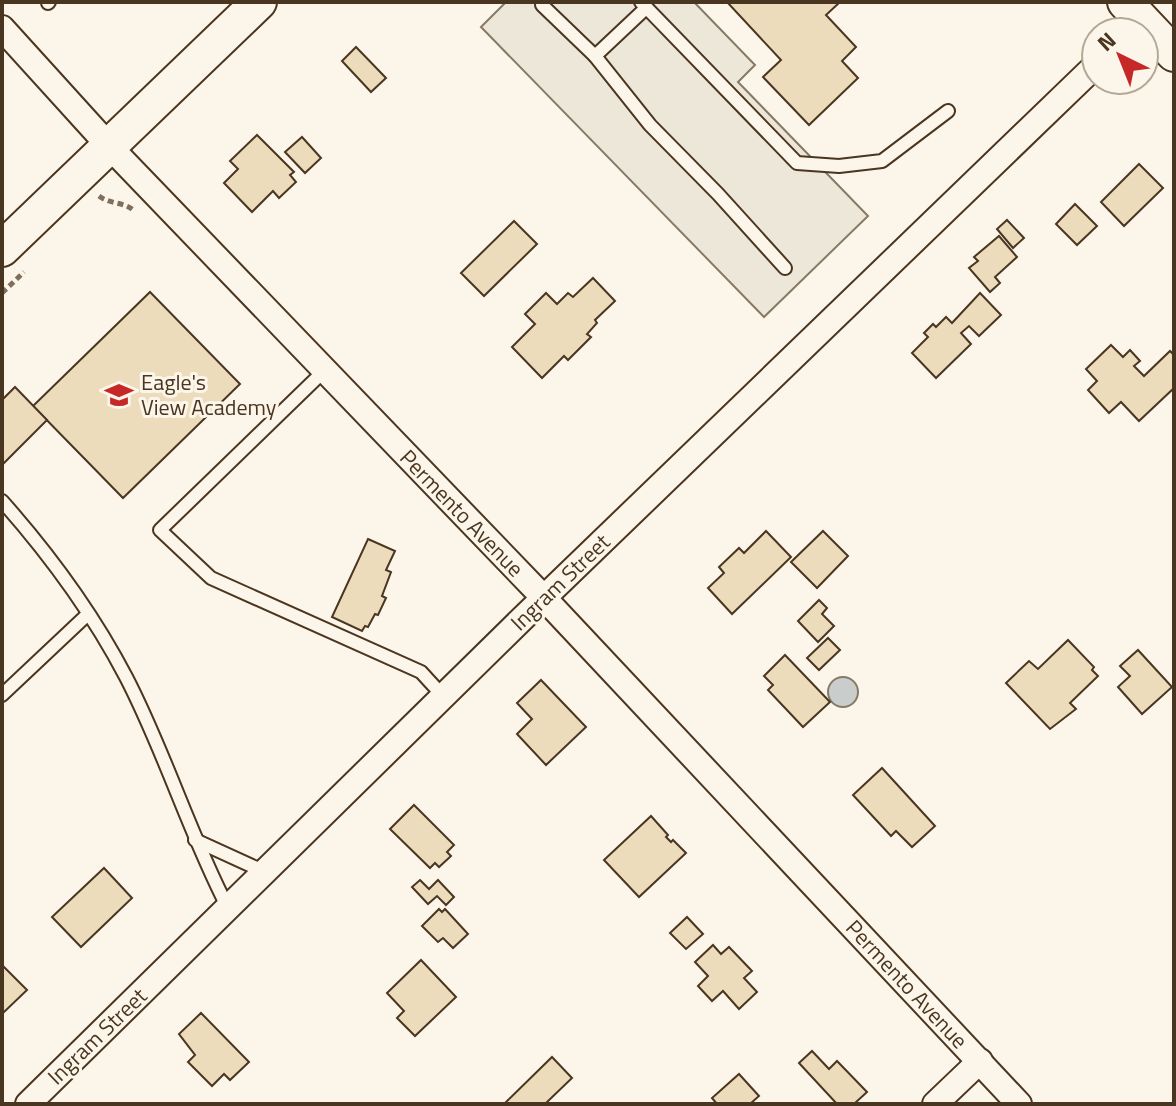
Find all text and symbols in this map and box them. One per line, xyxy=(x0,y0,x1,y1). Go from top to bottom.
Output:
north arrow xyxy=(1080,16,1160,96)
text: N xyxy=(1089,24,1124,59)
place label: Eagle's View Academy xyxy=(141,365,277,424)
school or university icon: Eagle's View Academy xyxy=(104,380,134,410)
street label: Permento Avenue xyxy=(392,442,532,584)
street label: Ingram Street xyxy=(502,525,618,638)
street label: Permento Avenue xyxy=(838,912,976,1056)
street label: Ingram Street xyxy=(39,979,155,1092)

